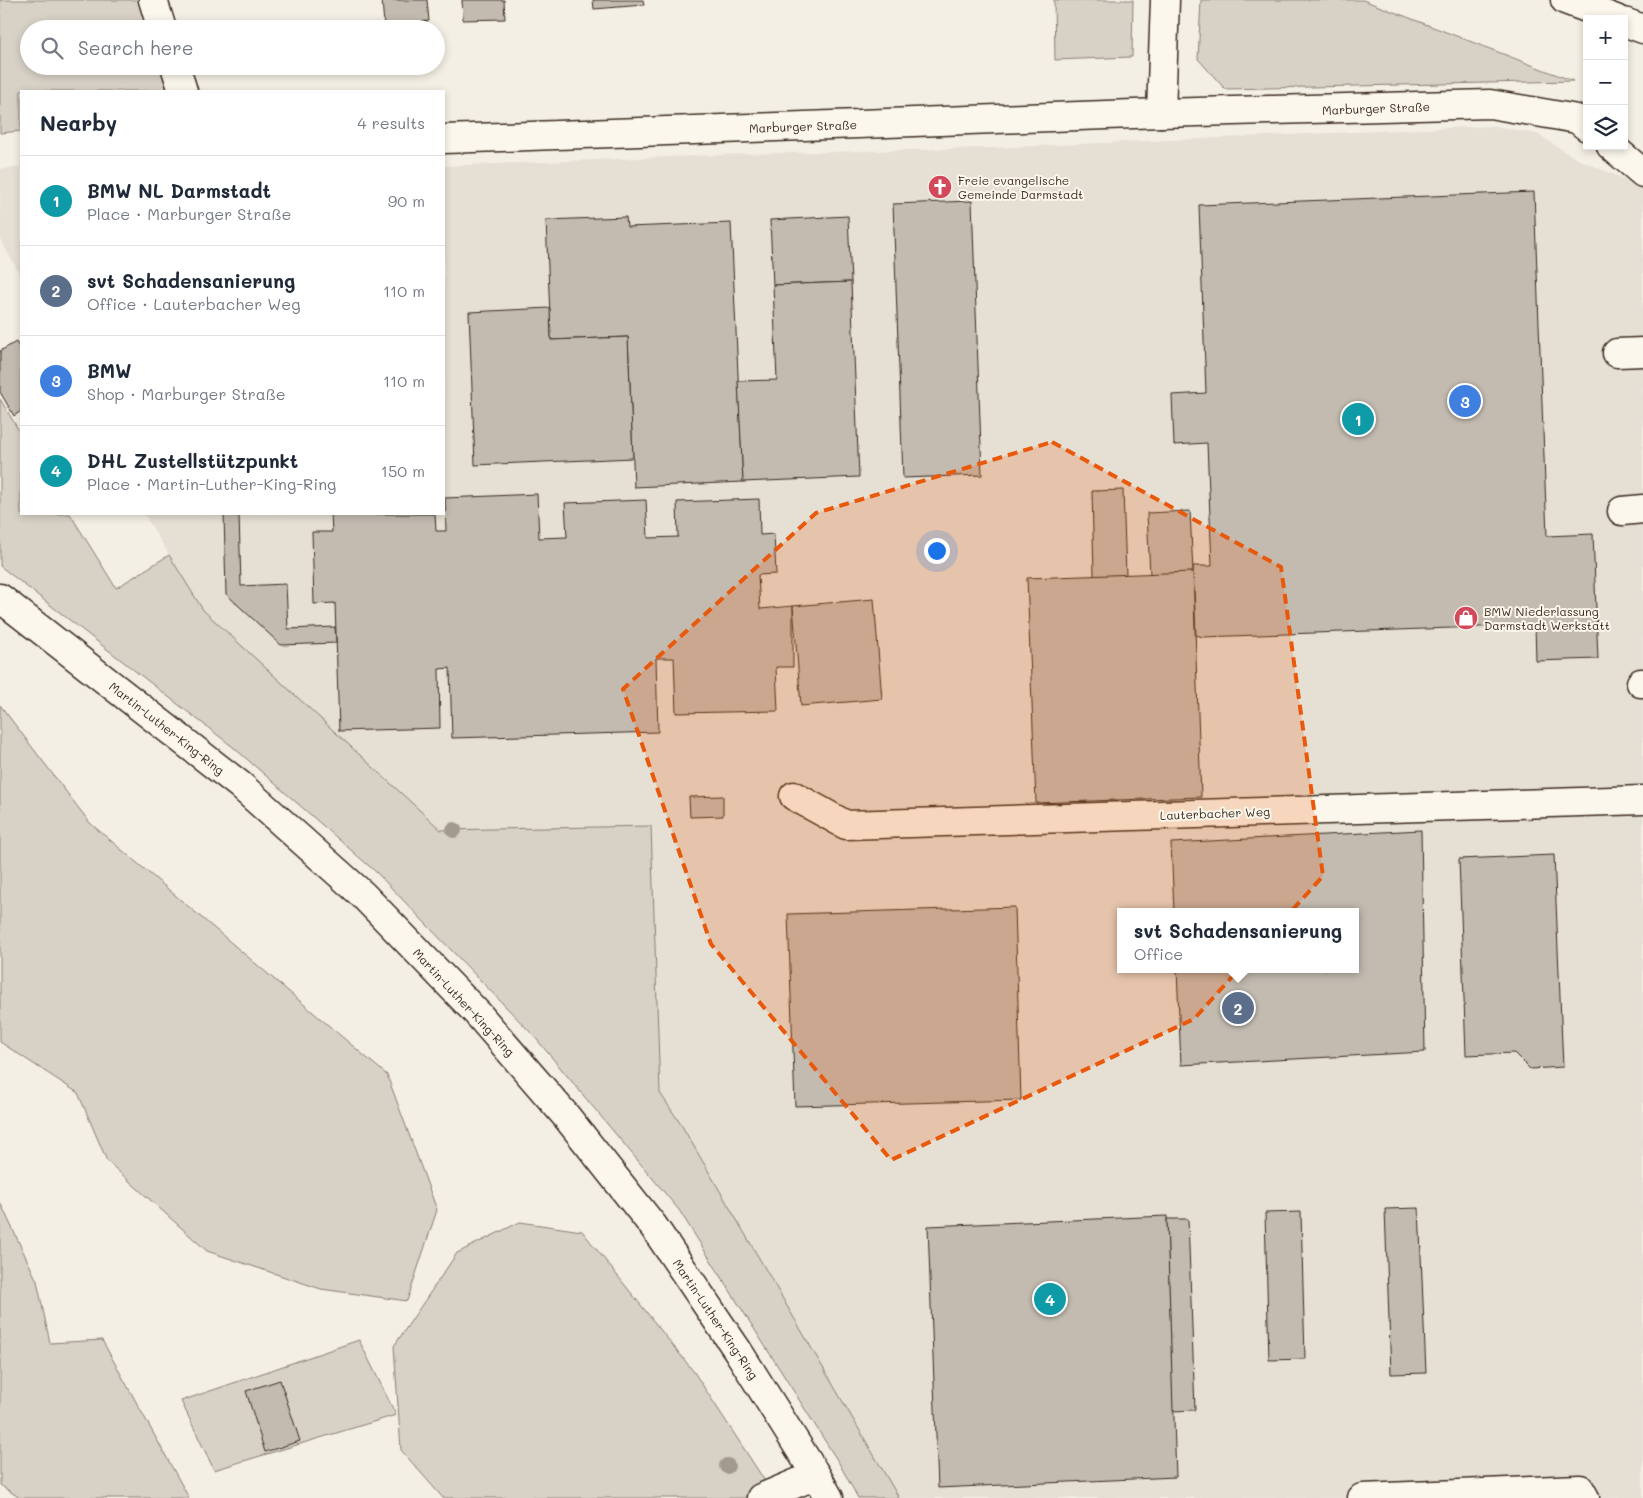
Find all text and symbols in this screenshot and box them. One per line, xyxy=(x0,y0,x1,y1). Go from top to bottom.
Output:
map controls xyxy=(1583,15,1628,150)
button: + xyxy=(1583,15,1628,60)
search box xyxy=(20,20,445,75)
icon: search xyxy=(38,34,66,62)
text: Search here xyxy=(78,35,194,60)
button: − xyxy=(1583,60,1628,105)
street label: Marburger Straße xyxy=(1322,98,1430,118)
button: layers xyxy=(1583,105,1628,150)
text: Nearby xyxy=(40,109,117,136)
text: 4 results xyxy=(357,112,425,133)
street label: Marburger Straße xyxy=(749,116,857,136)
place label: Freie evangelische Gemeinde Darmstadt xyxy=(958,172,1083,202)
church icon: Freie evangelische Gemeinde Darmstadt xyxy=(927,174,953,200)
text: BMW NL Darmstadt xyxy=(87,178,271,203)
text: 1 xyxy=(52,190,60,211)
text: 90 m xyxy=(388,190,425,211)
text: Place · Marburger Straße xyxy=(87,203,291,224)
text: svt Schadensanierung xyxy=(87,268,295,293)
text: 2 xyxy=(52,280,60,301)
text: 110 m xyxy=(383,280,425,301)
text: Office · Lauterbacher Weg xyxy=(87,293,301,314)
text: BMW xyxy=(87,358,131,383)
text: 3 xyxy=(51,370,61,391)
text: 110 m xyxy=(383,370,425,391)
pin: 3 xyxy=(1449,382,1481,420)
text: Shop · Marburger Straße xyxy=(87,383,286,404)
pin: 1 xyxy=(1342,400,1374,438)
text: DHL Zustellstützpunkt xyxy=(87,448,298,473)
text: 4 xyxy=(51,460,61,481)
text: 150 m xyxy=(381,460,425,481)
text: Place · Martin-Luther-King-Ring xyxy=(87,473,336,494)
your location xyxy=(924,538,950,564)
place label: BMW Niederlassung Darmstadt Werkstatt xyxy=(1484,603,1610,633)
shop icon: BMW Niederlassung Darmstadt Werkstatt xyxy=(1453,605,1479,631)
street label: Martin-Luther-King-Ring xyxy=(106,678,228,778)
street label: Lauterbacher Weg xyxy=(1160,803,1270,823)
popup xyxy=(1117,908,1359,973)
text: svt Schadensanierung xyxy=(1134,918,1342,943)
text: Office xyxy=(1134,943,1183,964)
street label: Martin-Luther-King-Ring xyxy=(410,945,518,1059)
pin: 2 xyxy=(1222,989,1254,1027)
street label: Martin-Luther-King-Ring xyxy=(670,1256,762,1382)
pin: 4 xyxy=(1034,1280,1066,1318)

